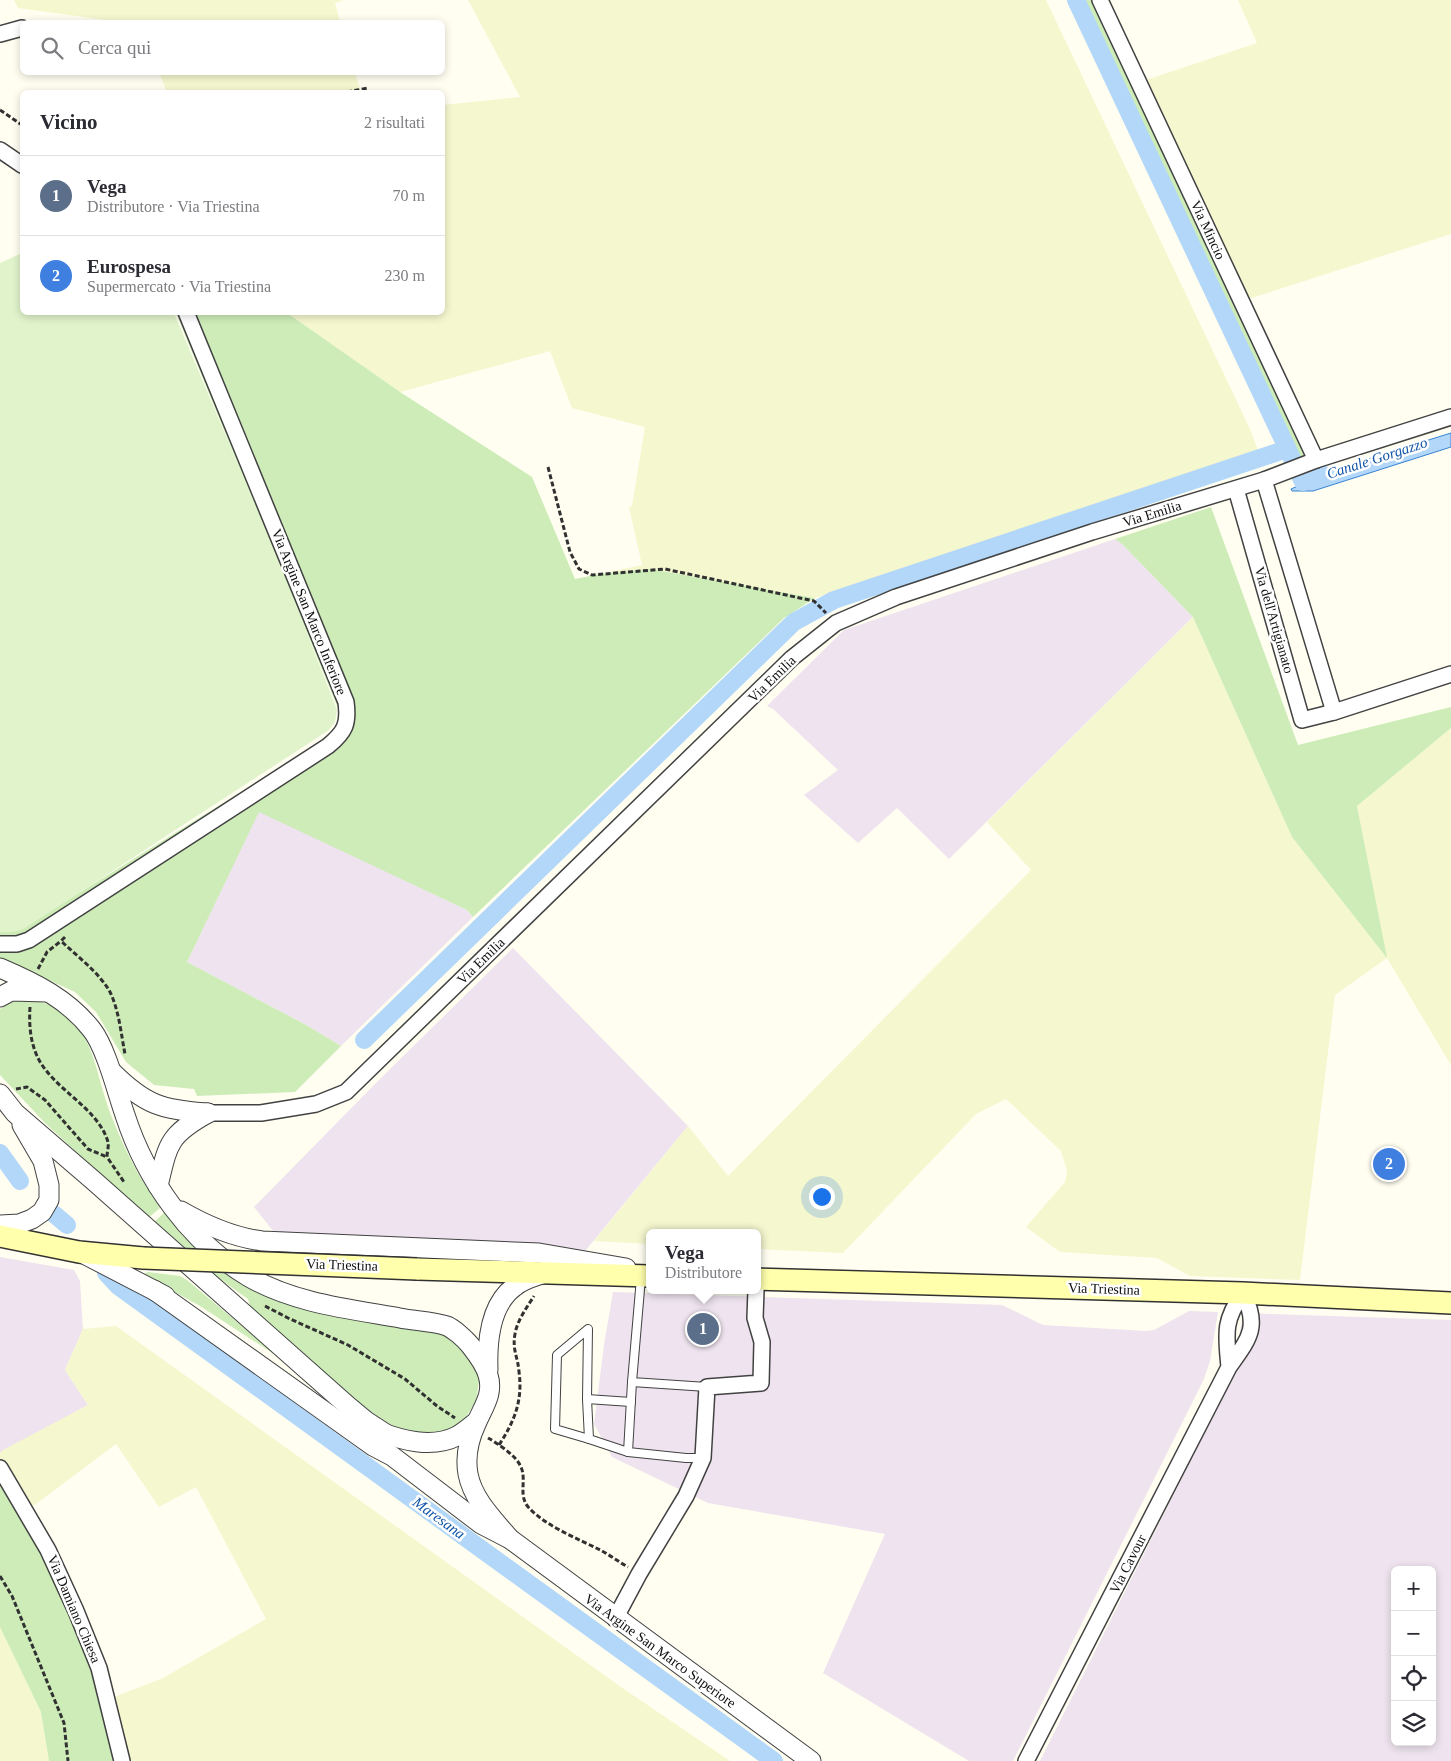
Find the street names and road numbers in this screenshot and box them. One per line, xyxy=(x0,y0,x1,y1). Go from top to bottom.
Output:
street label: Via Mincio xyxy=(1188,198,1228,262)
street label: Via Emilia xyxy=(1121,498,1184,530)
street label: Via Argine San Marco Inferiore xyxy=(269,527,349,697)
street label: Via dell'Artigianato xyxy=(1252,565,1296,675)
street label: Via Emilia xyxy=(745,652,799,705)
street label: Via Emilia xyxy=(454,934,508,987)
street label: Via Triestina xyxy=(306,1256,379,1274)
street label: Via Triestina xyxy=(1068,1280,1141,1298)
street label: Via Cavour xyxy=(1107,1532,1149,1596)
street label: Via Damiano Chiesa xyxy=(44,1553,104,1666)
street label: Via Argine San Marco Superiore xyxy=(581,1591,739,1711)

